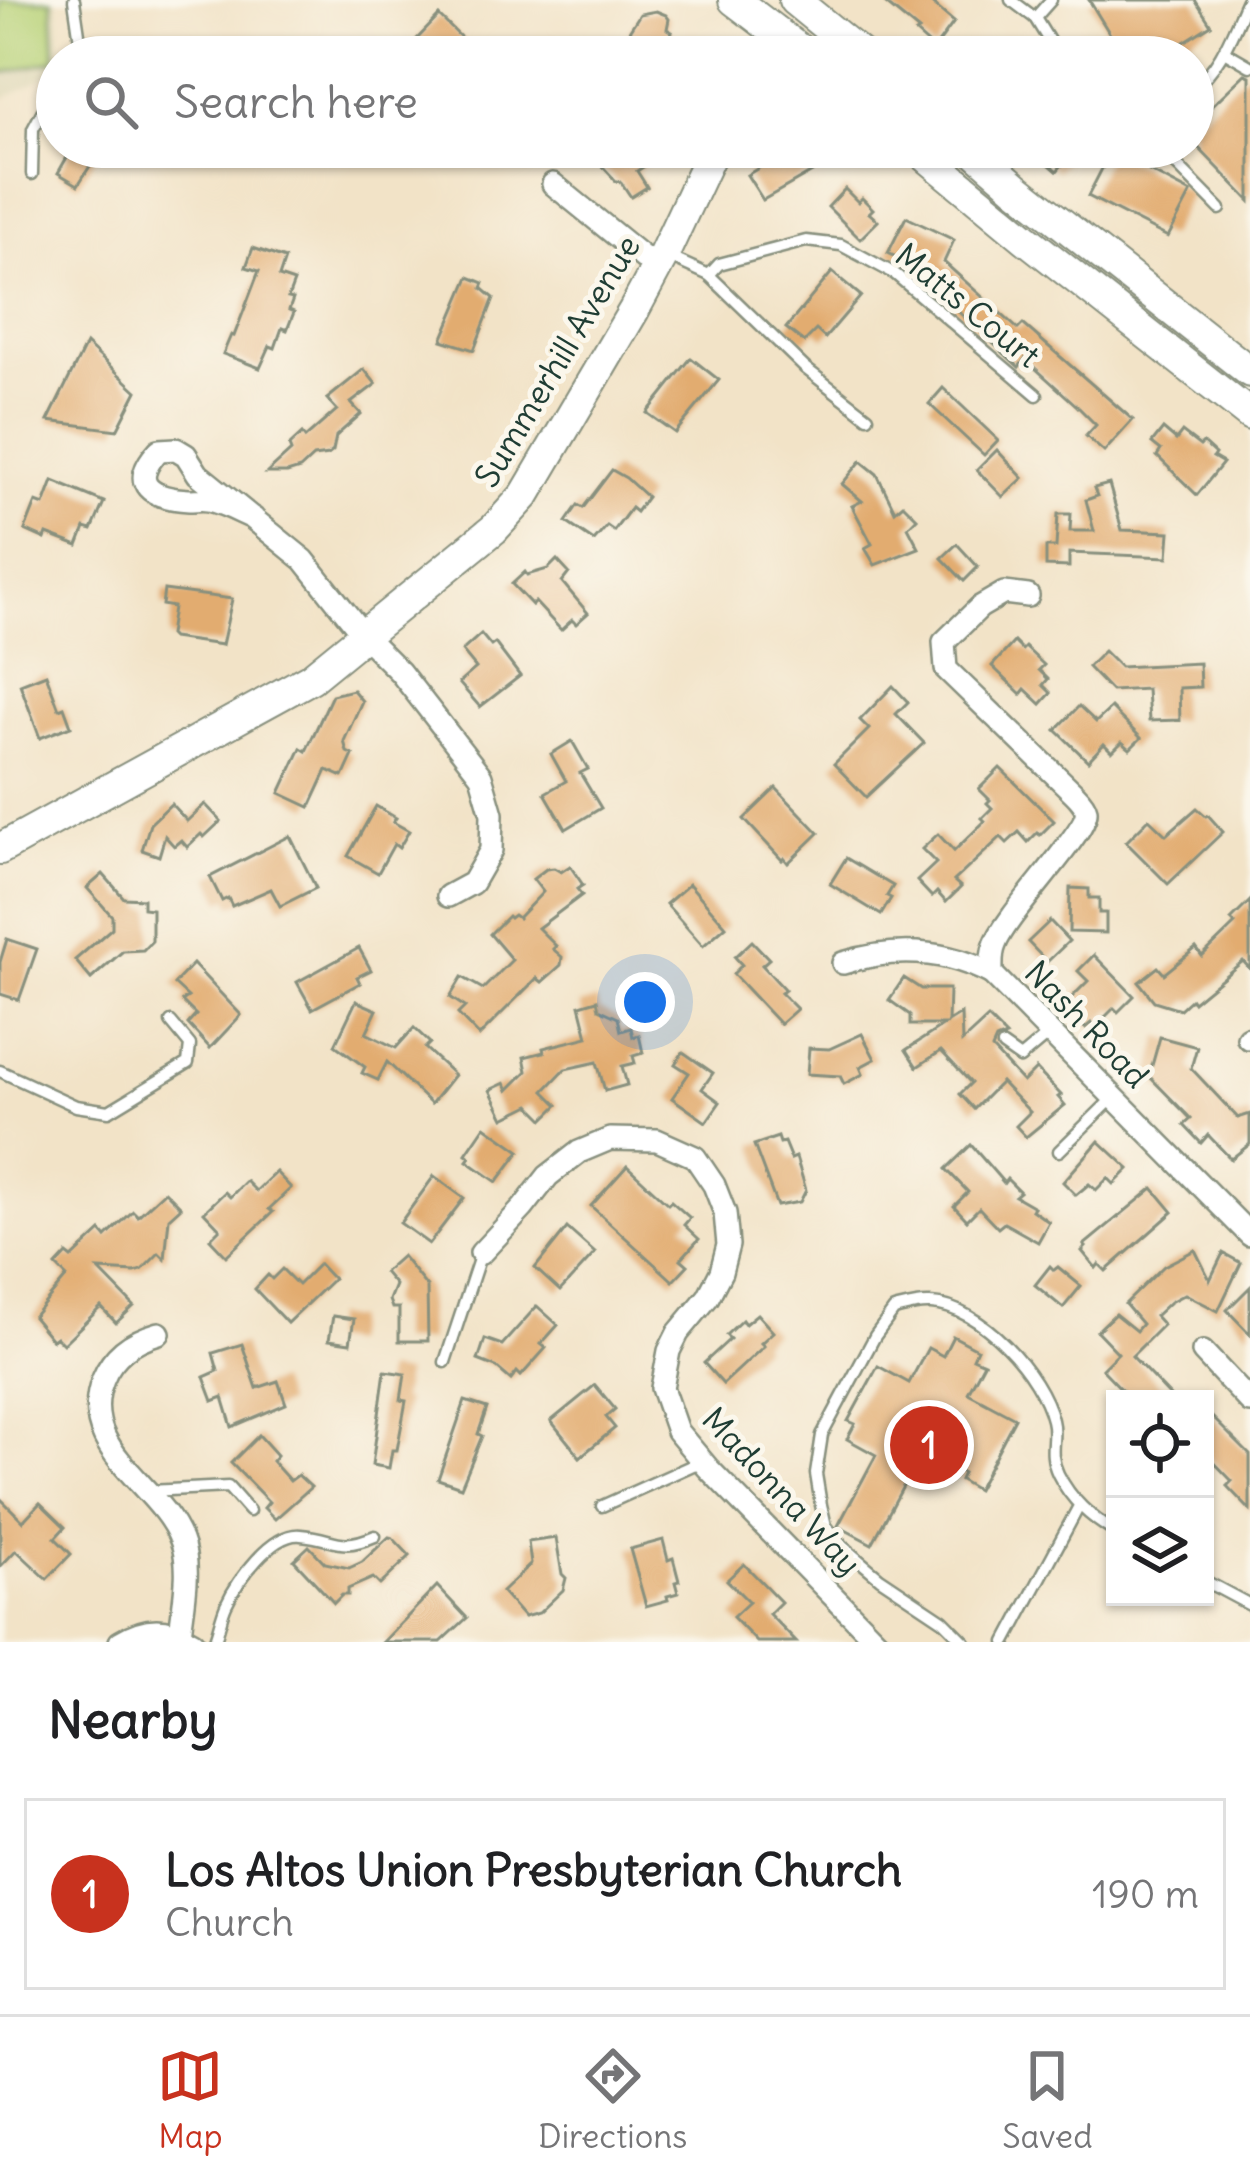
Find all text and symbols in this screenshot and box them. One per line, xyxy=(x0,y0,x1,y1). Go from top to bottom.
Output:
search box xyxy=(36,36,1214,168)
icon: search xyxy=(78,69,144,135)
text: Search here xyxy=(174,74,418,130)
street label: Summerhill Avenue xyxy=(465,227,649,495)
street label: Matts Court xyxy=(887,234,1049,376)
street label: Nash Road xyxy=(1016,952,1158,1096)
your location xyxy=(615,972,675,1032)
map controls xyxy=(1106,1390,1214,1606)
button: locate xyxy=(1106,1390,1214,1498)
street label: Madonna Way xyxy=(694,1398,870,1584)
pin: 1 xyxy=(890,1400,968,1490)
button: layers xyxy=(1106,1498,1214,1606)
text: Nearby xyxy=(48,1688,217,1752)
text: Los Altos Union Presbyterian Church xyxy=(165,1842,902,1898)
text: 1 xyxy=(82,1870,98,1919)
text: 190 m xyxy=(1092,1870,1199,1919)
text: Church xyxy=(165,1898,294,1947)
tab: Map xyxy=(157,2043,223,2157)
tab: Directions xyxy=(538,2043,687,2157)
tab: Saved xyxy=(1002,2043,1093,2157)

